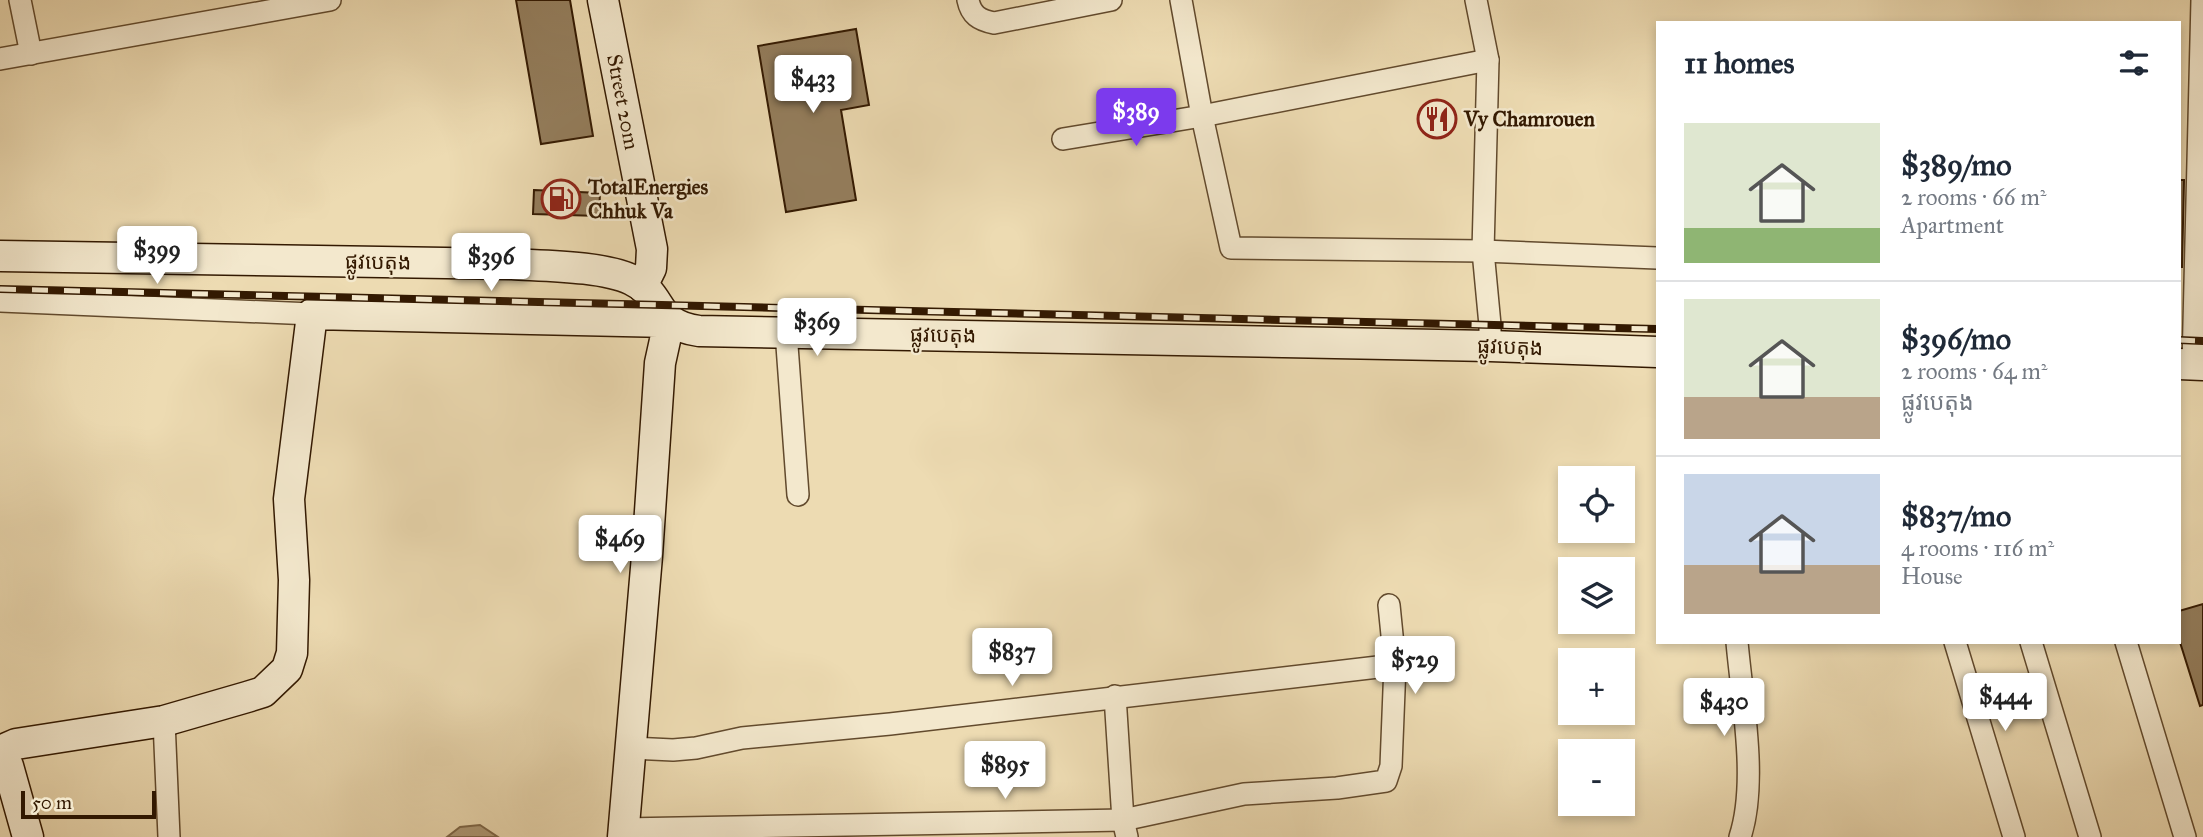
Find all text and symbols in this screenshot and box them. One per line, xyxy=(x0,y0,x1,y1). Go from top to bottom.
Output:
icon: filters xyxy=(2115,44,2153,82)
text: 11 homes xyxy=(1684,45,1795,81)
street label: Street 20m xyxy=(601,52,645,152)
pin: $433 xyxy=(772,55,854,115)
text: $433 xyxy=(790,64,836,92)
pin: $389 xyxy=(1095,88,1177,148)
text: $389 xyxy=(1112,97,1160,125)
restaurant icon: Vy Chamrouen xyxy=(1416,98,1458,140)
place label: Vy Chamrouen xyxy=(1463,106,1595,132)
text: $389/mo xyxy=(1901,147,2012,183)
icon: home xyxy=(1740,151,1824,235)
place label: TotalEnergies Chhuk Va xyxy=(587,174,709,224)
fuel station icon: TotalEnergies Chhuk Va xyxy=(540,178,582,220)
text: 2 rooms · 66 m² xyxy=(1901,183,2046,211)
text: Apartment xyxy=(1901,211,2004,239)
pin: $399 xyxy=(116,226,198,286)
pin: $396 xyxy=(450,233,532,293)
text: $399 xyxy=(133,235,181,263)
text: $396 xyxy=(467,242,515,270)
street label: ផ្លូវបេតុង xyxy=(345,248,411,282)
pin: $369 xyxy=(776,298,858,358)
text: $369 xyxy=(793,307,841,335)
street label: ផ្លូវបេតុង xyxy=(910,321,976,355)
text: $396/mo xyxy=(1901,321,2011,357)
icon: home xyxy=(1740,327,1824,411)
street label: ផ្លូវបេតុង xyxy=(1476,333,1544,367)
text: 2 rooms · 64 m² xyxy=(1901,357,2047,385)
text: ផ្លូវបេតុង xyxy=(1901,388,1974,416)
map controls xyxy=(1558,466,1635,816)
button: locate xyxy=(1558,466,1635,543)
text: $837/mo xyxy=(1901,498,2011,534)
icon: home xyxy=(1740,502,1824,586)
pin: $469 xyxy=(579,516,661,575)
text: $469 xyxy=(595,524,645,552)
text: 4 rooms · 116 m² xyxy=(1901,534,2054,562)
button: layers xyxy=(1558,557,1635,634)
text: House xyxy=(1901,562,1963,590)
pin: $837 xyxy=(971,628,1053,688)
pin: $529 xyxy=(1374,636,1456,696)
text: $837 xyxy=(988,637,1036,665)
text: $529 xyxy=(1391,645,1439,673)
button: + xyxy=(1558,648,1635,725)
pin: $444 xyxy=(1964,674,2046,733)
pin: $430 xyxy=(1683,678,1765,738)
text: $444 xyxy=(1979,682,2031,710)
text: $430 xyxy=(1699,687,1749,715)
button: − xyxy=(1558,739,1635,816)
pin: $895 xyxy=(964,742,1046,801)
text: $895 xyxy=(980,750,1030,778)
scale bar xyxy=(21,788,156,820)
text: 50 m xyxy=(32,791,72,814)

